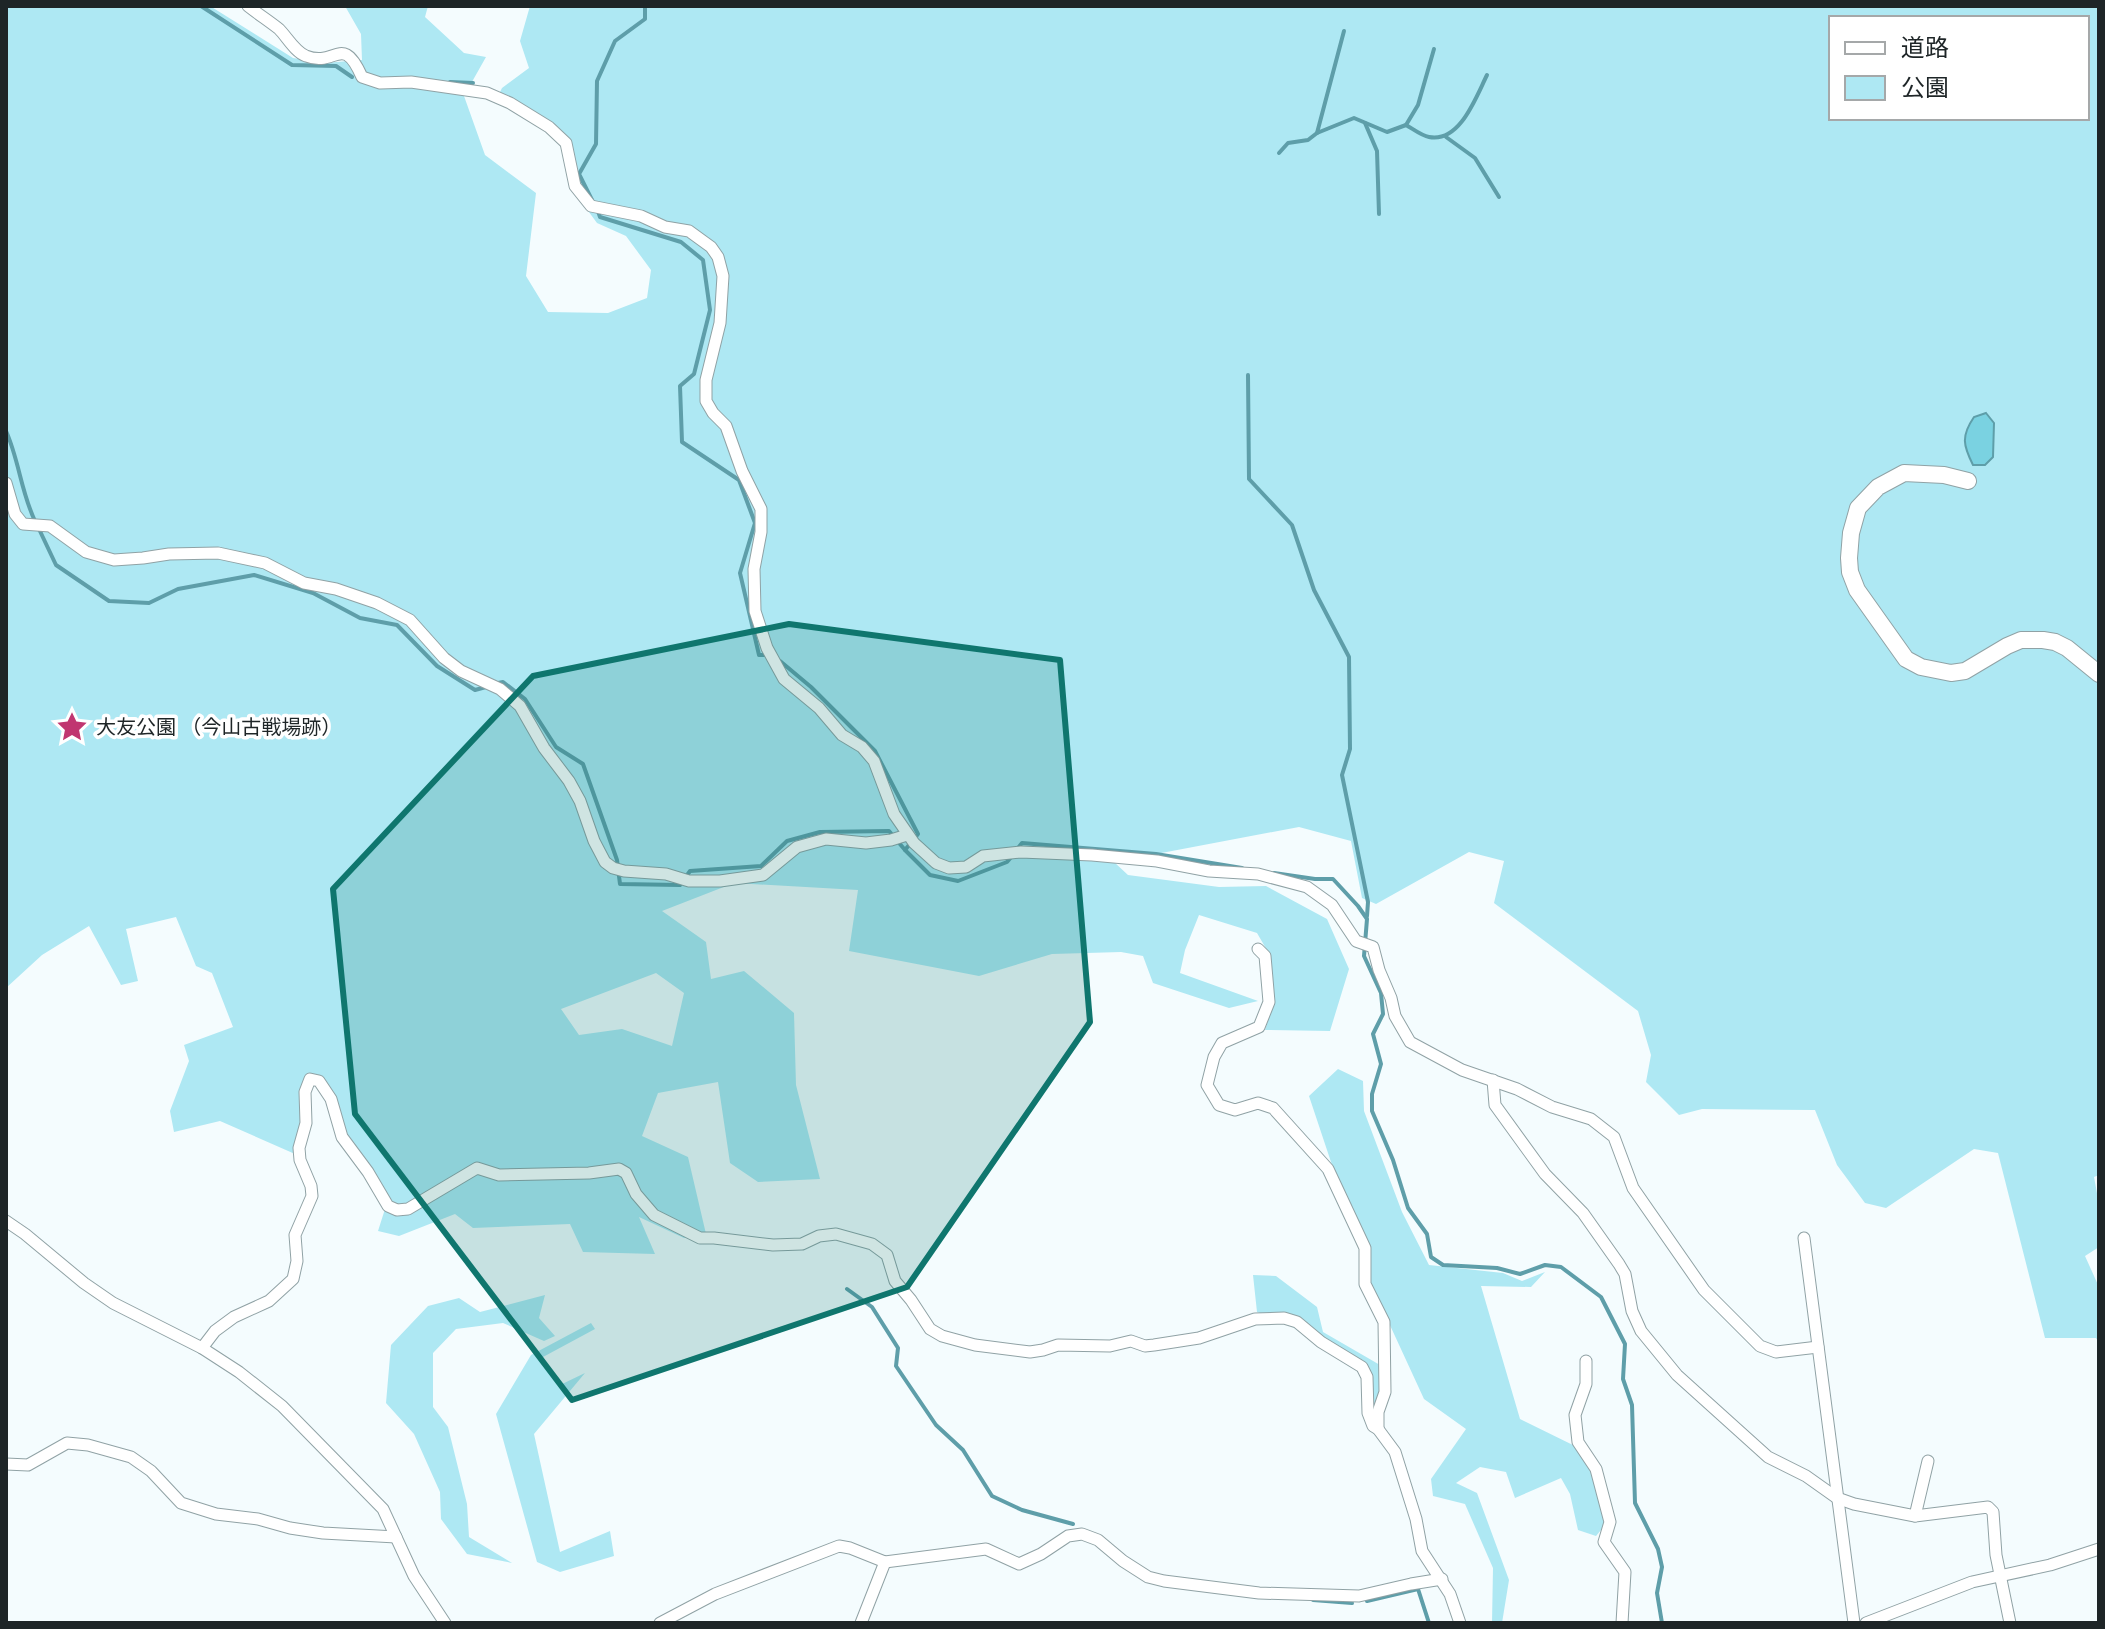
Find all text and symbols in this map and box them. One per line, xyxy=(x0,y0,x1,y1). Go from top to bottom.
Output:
legend xyxy=(1829,16,2089,120)
text: 道路 xyxy=(1901,32,1949,62)
text: 公園 xyxy=(1901,72,1949,102)
place icon: 大友公園 （今山古戦場跡） xyxy=(55,710,89,744)
place label: 大友公園 （今山古戦場跡） xyxy=(96,714,341,739)

